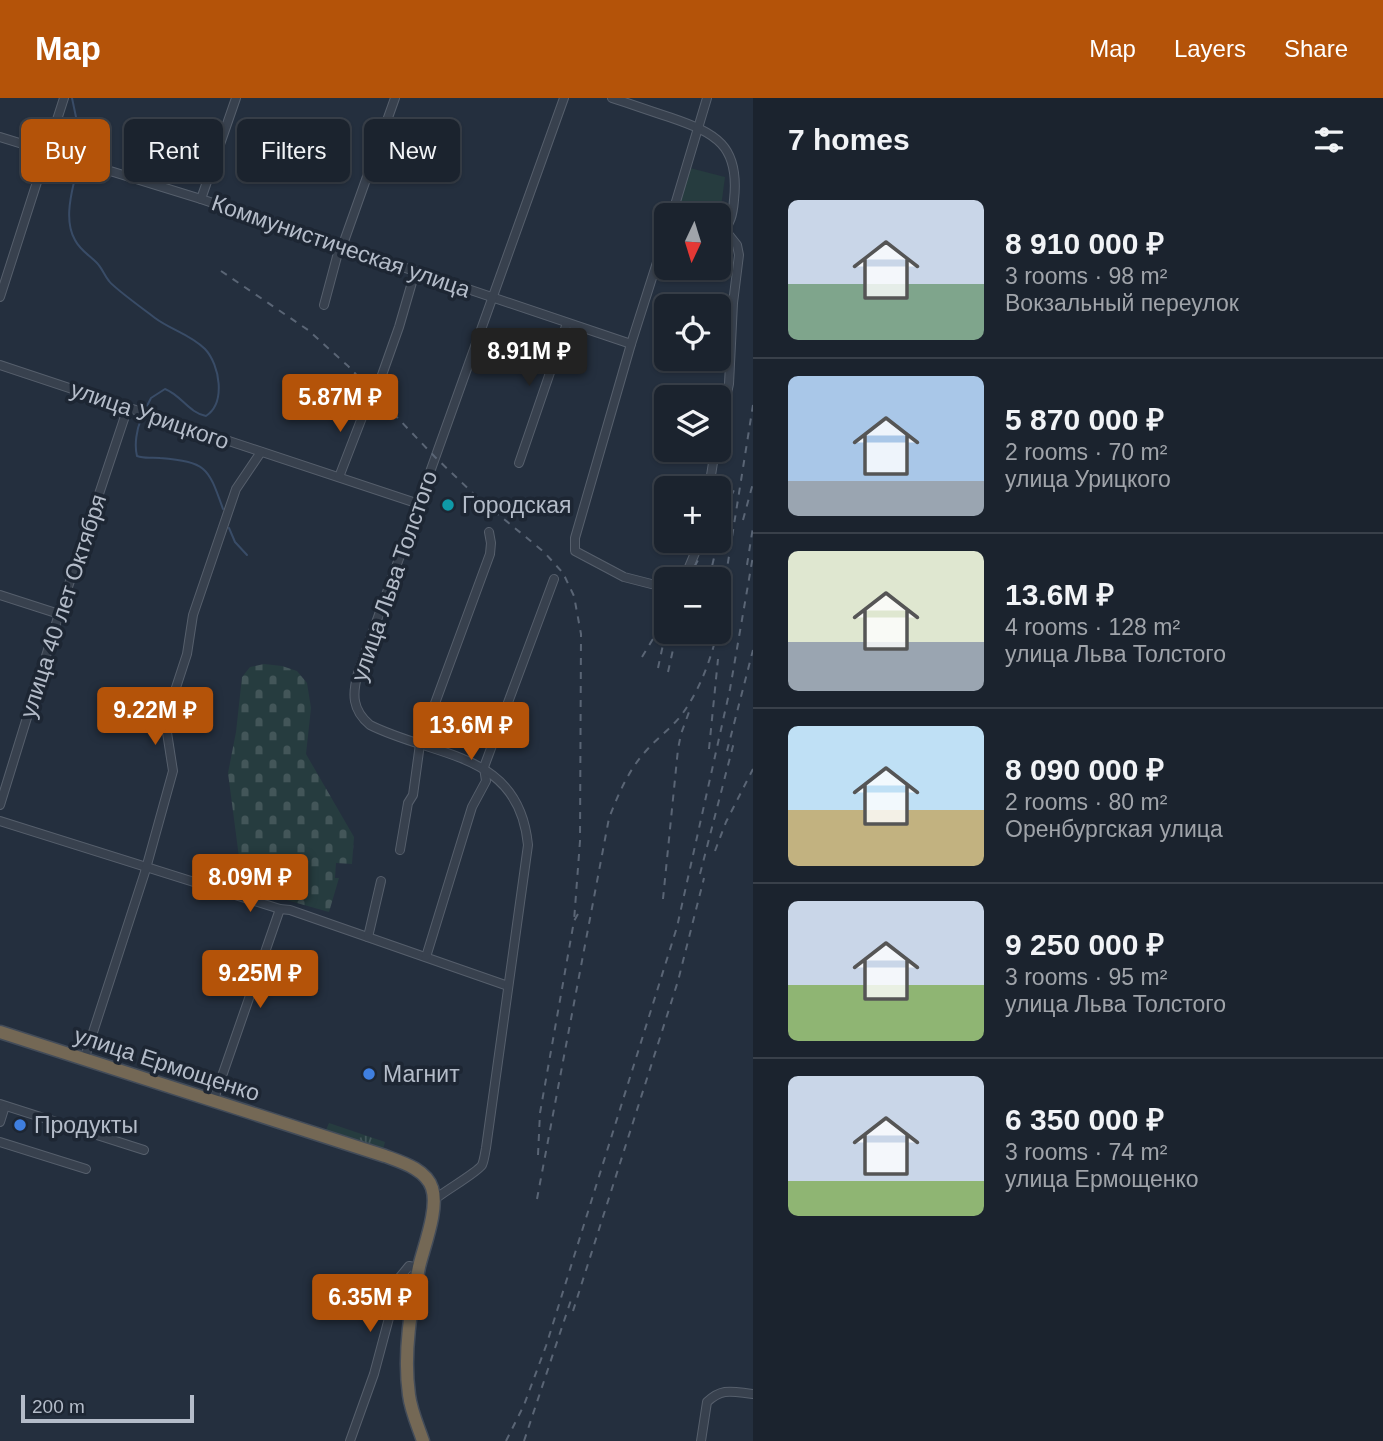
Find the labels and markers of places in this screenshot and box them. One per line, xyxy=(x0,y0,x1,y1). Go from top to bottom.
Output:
pin: 8.91M ₽ xyxy=(464,328,594,388)
pin: 5.87M ₽ xyxy=(275,374,405,434)
place label: Городская xyxy=(462,492,572,518)
marker: Городская xyxy=(440,497,456,513)
pin: 9.22M ₽ xyxy=(90,688,220,747)
pin: 13.6M ₽ xyxy=(406,702,536,762)
pin: 8.09M ₽ xyxy=(185,854,315,914)
pin: 9.25M ₽ xyxy=(195,950,325,1010)
place label: Магнит xyxy=(383,1061,460,1087)
marker: Магнит xyxy=(361,1066,377,1082)
place label: Продукты xyxy=(34,1112,138,1138)
marker: Продукты xyxy=(12,1117,28,1133)
pin: 6.35M ₽ xyxy=(305,1274,435,1334)

